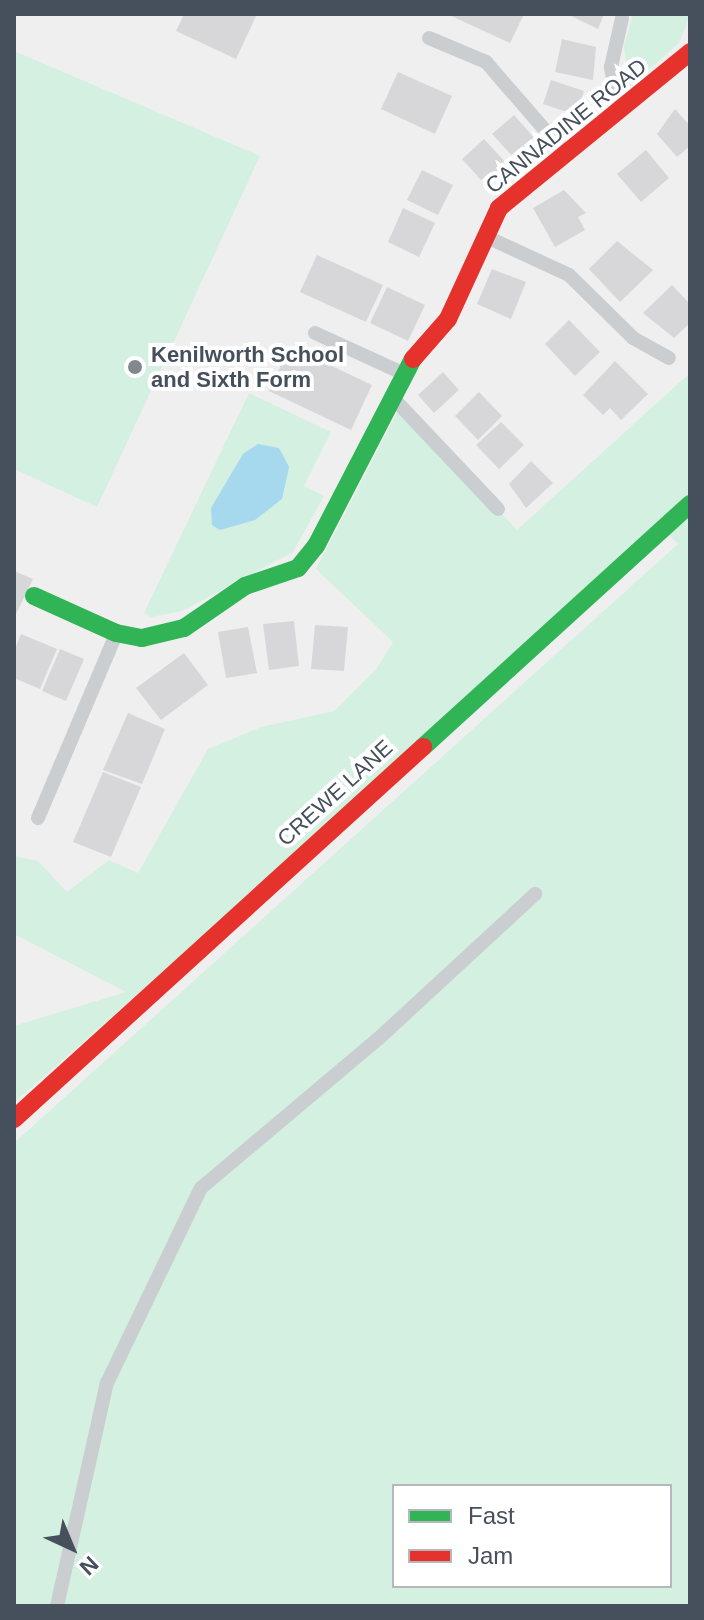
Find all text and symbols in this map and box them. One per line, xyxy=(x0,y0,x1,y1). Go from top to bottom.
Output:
street label: CANNADINE ROAD xyxy=(480,53,652,199)
place label: Kenilworth School and Sixth Form xyxy=(151,341,344,392)
marker: Kenilworth School and Sixth Form xyxy=(126,358,144,376)
street label: CREWE LANE xyxy=(272,735,398,851)
legend xyxy=(392,1484,672,1588)
text: Fast xyxy=(468,1502,515,1529)
north arrow xyxy=(32,1508,112,1588)
text: Jam xyxy=(468,1542,513,1569)
text: N xyxy=(75,1551,103,1580)

